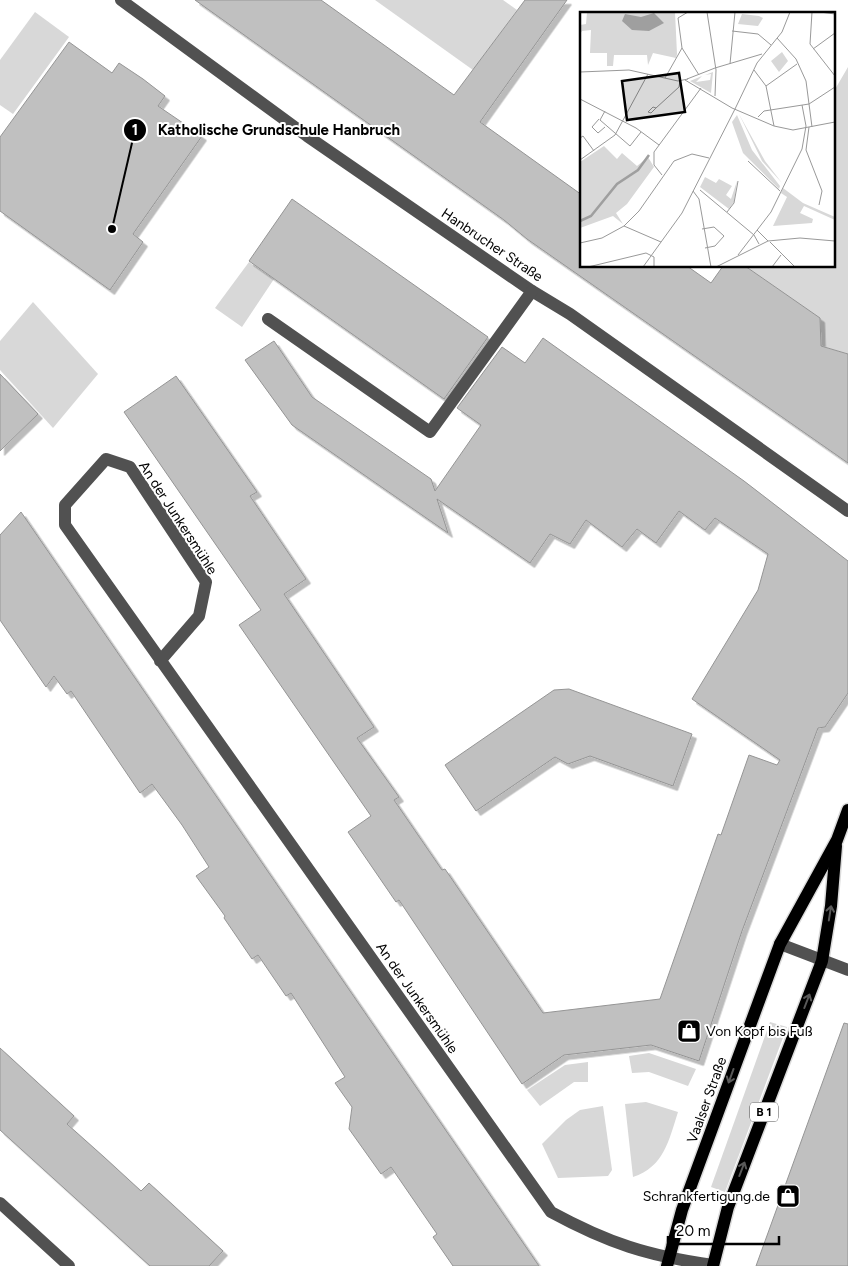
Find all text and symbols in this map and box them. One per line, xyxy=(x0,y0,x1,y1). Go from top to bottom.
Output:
inset map xyxy=(580,12,836,268)
callout: Katholische Grundschule Hanbruch xyxy=(123,115,410,145)
text: 1 xyxy=(132,121,138,139)
text: Katholische Grundschule Hanbruch xyxy=(158,121,400,139)
street label: Hanbrucher Straße xyxy=(438,205,546,285)
street label: An der Junkersmühle xyxy=(135,458,221,578)
one-way arrow xyxy=(825,905,835,921)
street label: An der Junkersmühle xyxy=(372,939,462,1057)
one-way arrow xyxy=(802,994,812,1009)
shop icon: Von Kopf bis Fuß xyxy=(676,1018,702,1044)
place label: Von Kopf bis Fuß xyxy=(706,1023,813,1040)
street label: Vaalser Straße xyxy=(684,1054,731,1145)
one-way arrow xyxy=(726,1068,735,1083)
road number: B 1 xyxy=(750,1102,778,1122)
one-way arrow xyxy=(738,1162,747,1178)
shop icon: Schrankfertigung.de xyxy=(775,1183,801,1209)
place label: Schrankfertigung.de xyxy=(643,1188,770,1205)
scale bar xyxy=(668,1214,779,1246)
text: 20 m xyxy=(676,1222,710,1240)

